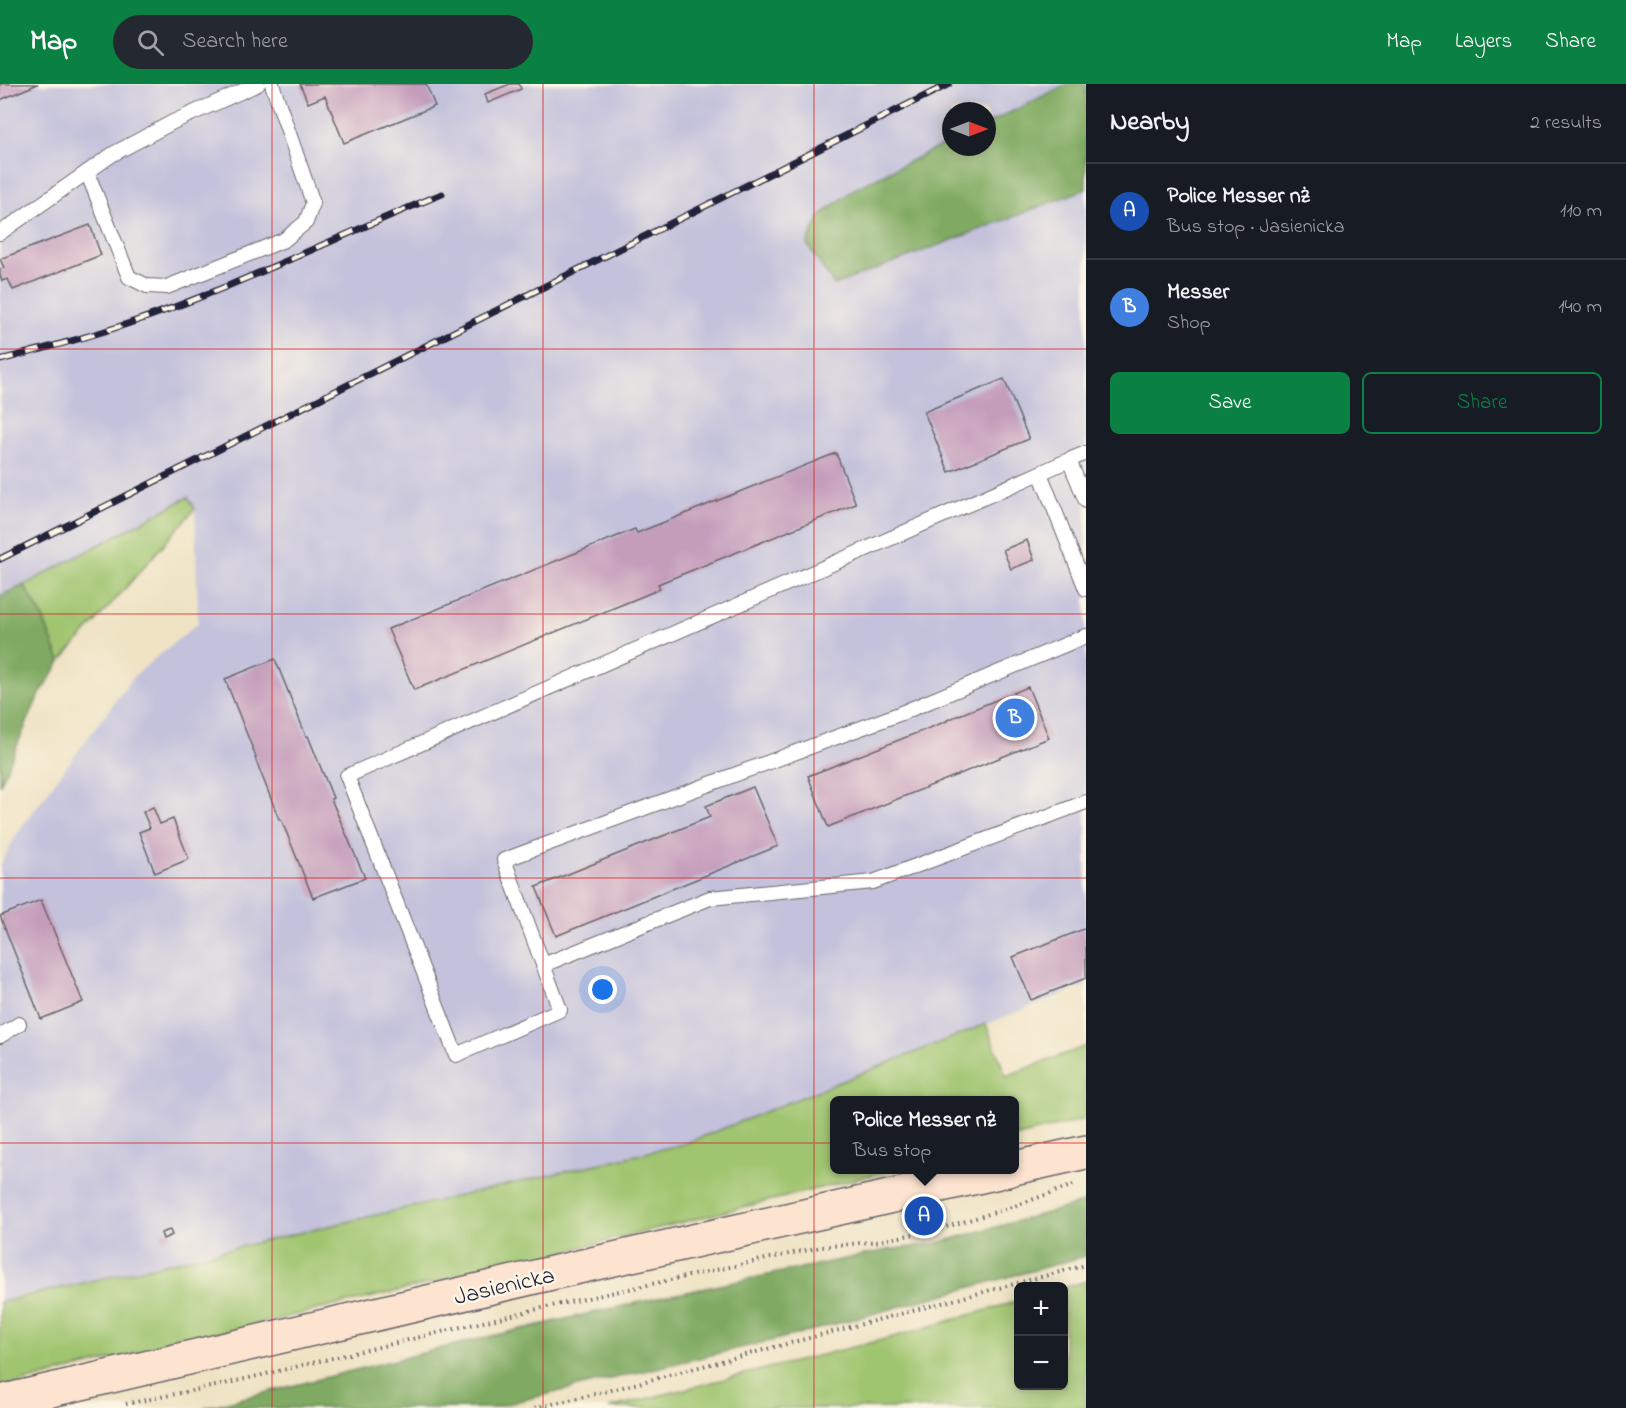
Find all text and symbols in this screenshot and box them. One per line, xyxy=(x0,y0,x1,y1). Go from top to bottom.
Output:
search box xyxy=(113,15,533,69)
text: Map xyxy=(30,22,77,63)
icon: search xyxy=(134,26,167,59)
text: Search here xyxy=(182,26,288,58)
text: Map xyxy=(1386,27,1422,57)
text: Layers xyxy=(1455,27,1512,57)
text: Share xyxy=(1545,27,1596,57)
north arrow xyxy=(942,102,996,156)
text: Nearby xyxy=(1110,104,1189,142)
text: 2 results xyxy=(1530,109,1602,138)
text: Police Messer nż xyxy=(1167,181,1310,213)
text: A xyxy=(1123,197,1136,226)
text: 110 m xyxy=(1560,197,1602,226)
text: Bus stop · Jasienicka xyxy=(1167,213,1345,242)
text: Messer xyxy=(1167,277,1229,309)
text: B xyxy=(1123,293,1136,322)
text: 140 m xyxy=(1558,293,1602,322)
text: Shop xyxy=(1167,309,1211,338)
button: Save xyxy=(1110,372,1350,434)
button: Share xyxy=(1362,372,1602,434)
pin: B xyxy=(996,696,1034,740)
your location xyxy=(588,975,617,1004)
popup xyxy=(830,1096,1019,1174)
text: Police Messer nż xyxy=(853,1105,996,1137)
text: Bus stop xyxy=(853,1137,931,1166)
pin: A xyxy=(904,1194,944,1238)
street label: Jasienicka xyxy=(451,1259,558,1316)
map controls xyxy=(1014,1282,1068,1390)
button: + xyxy=(1014,1282,1068,1336)
button: − xyxy=(1014,1336,1068,1390)

